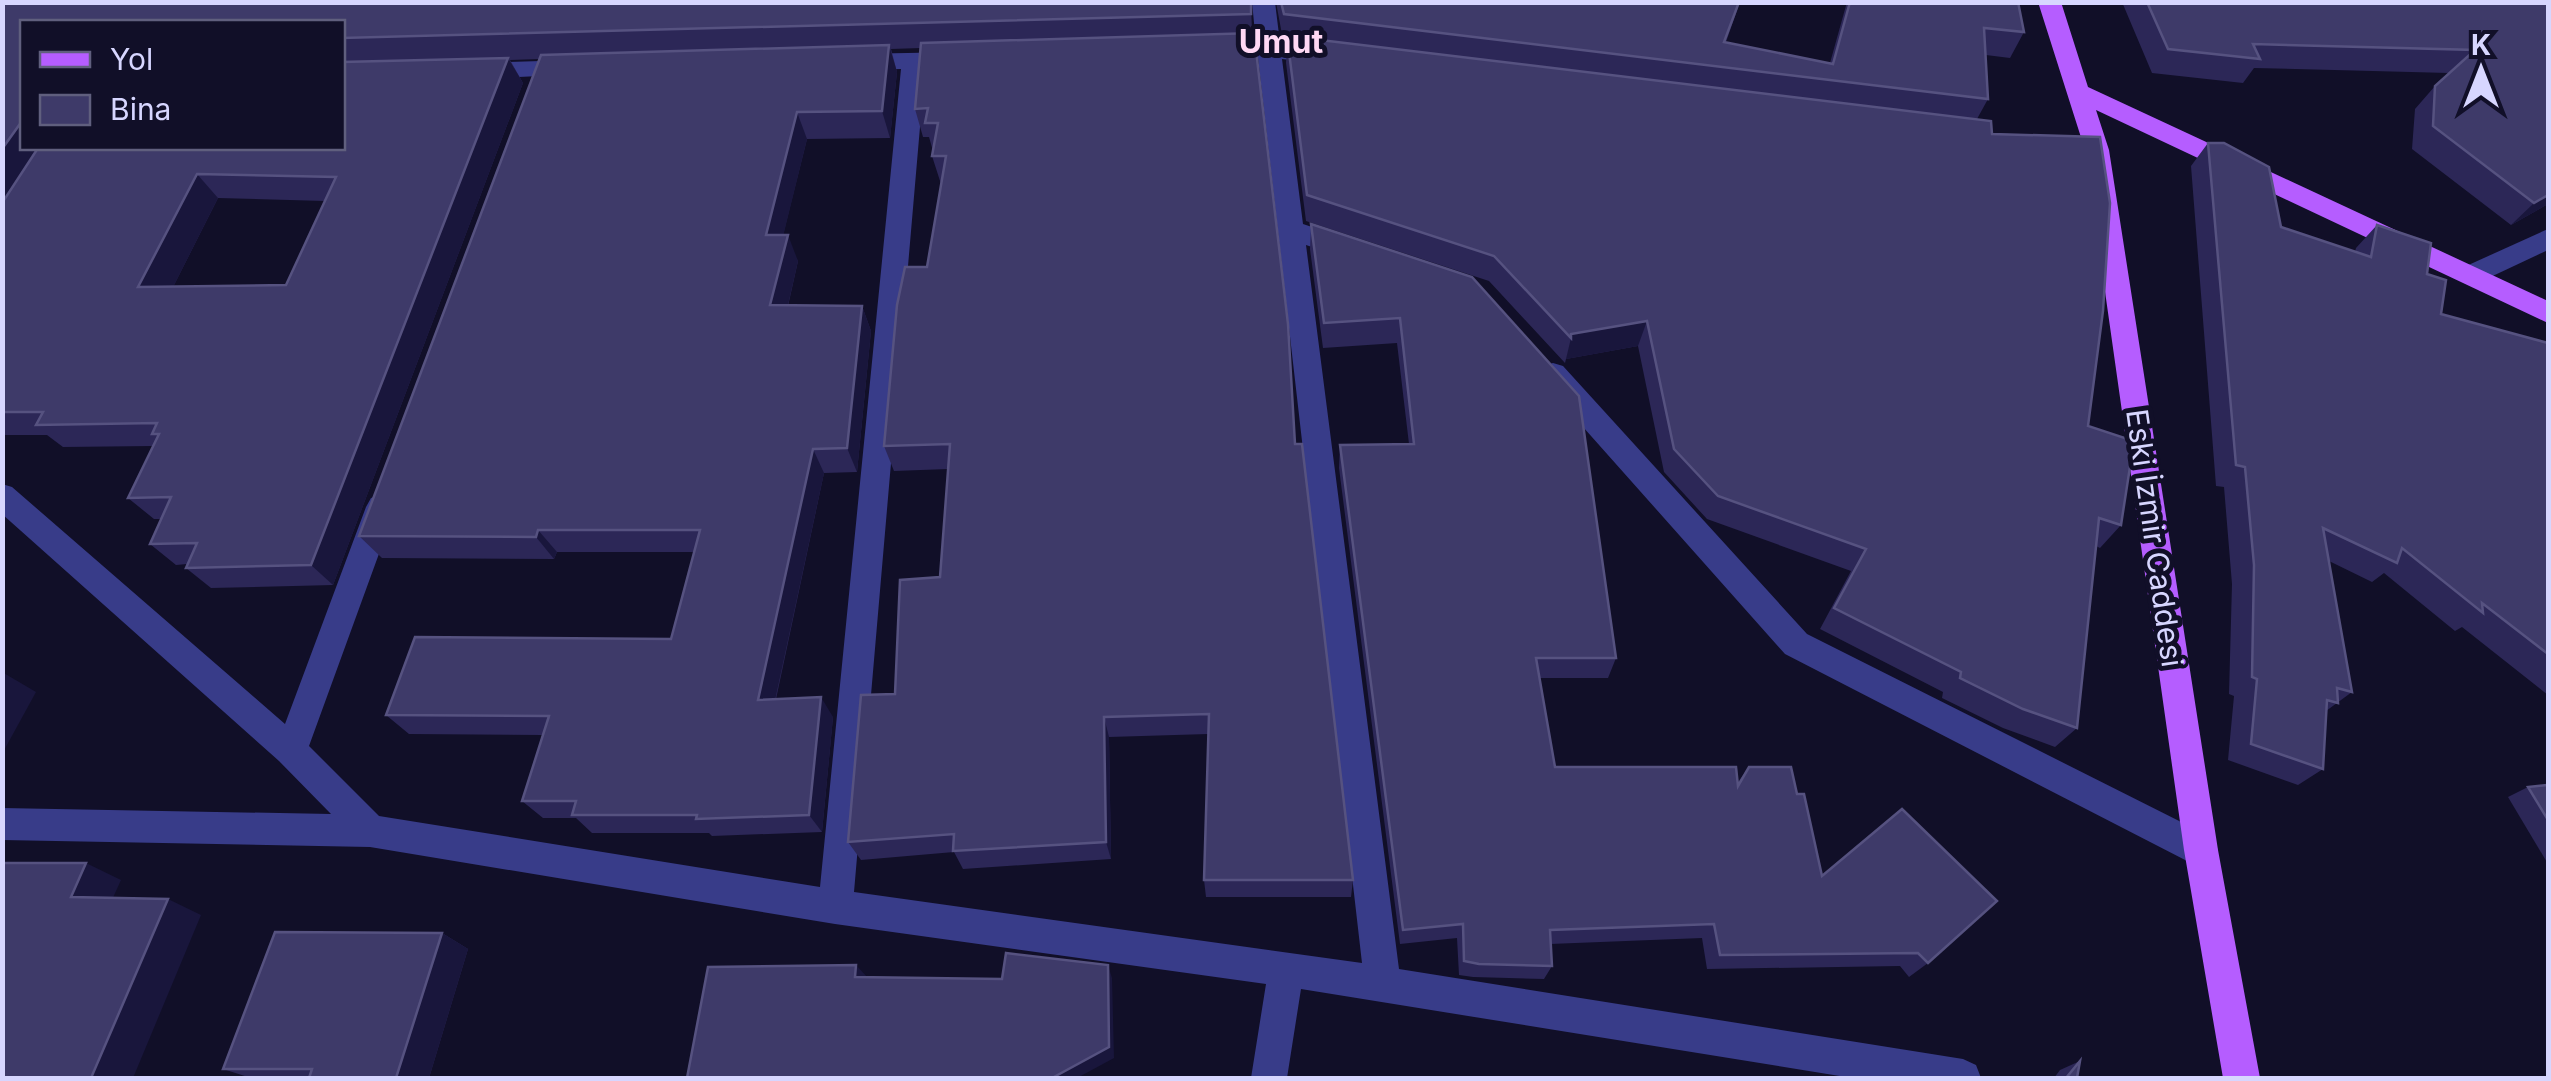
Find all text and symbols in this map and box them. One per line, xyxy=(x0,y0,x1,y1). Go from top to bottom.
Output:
legend xyxy=(20,20,345,150)
north arrow xyxy=(2431,20,2531,120)
district label: Umut xyxy=(1239,22,1323,61)
text: K xyxy=(2471,28,2491,62)
text: Yol xyxy=(110,41,153,77)
text: Bina xyxy=(110,91,171,127)
street label: Eski İzmir Caddesi xyxy=(2119,407,2191,669)

